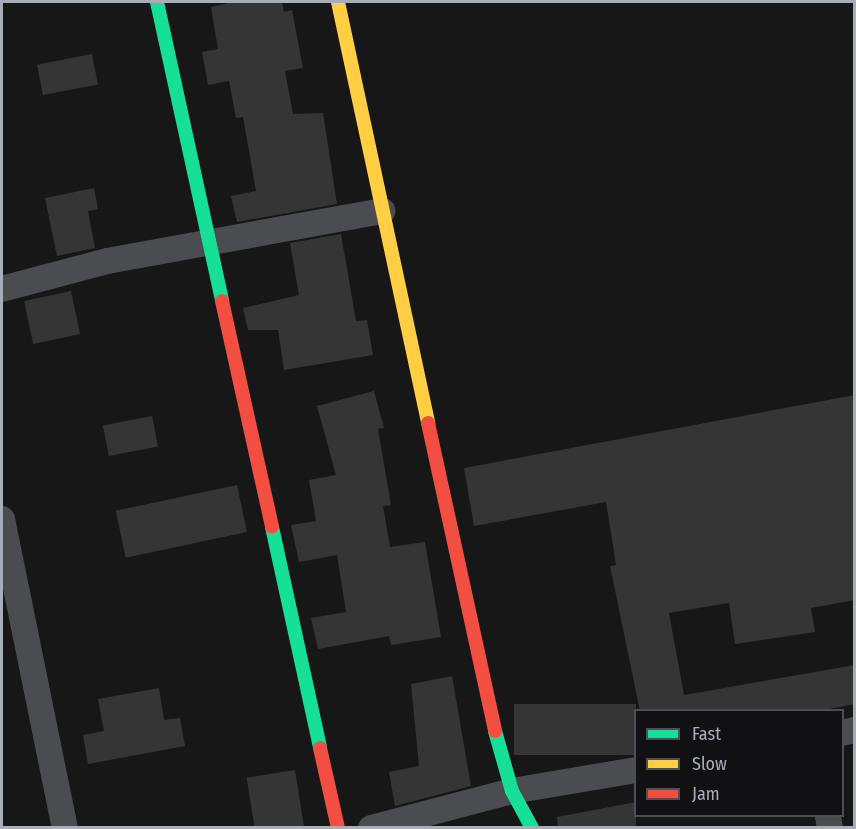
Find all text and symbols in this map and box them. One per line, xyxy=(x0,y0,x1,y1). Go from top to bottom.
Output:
legend xyxy=(634,709,844,817)
text: Fast xyxy=(692,723,721,745)
text: Slow xyxy=(692,753,727,775)
text: Jam xyxy=(692,783,720,805)

